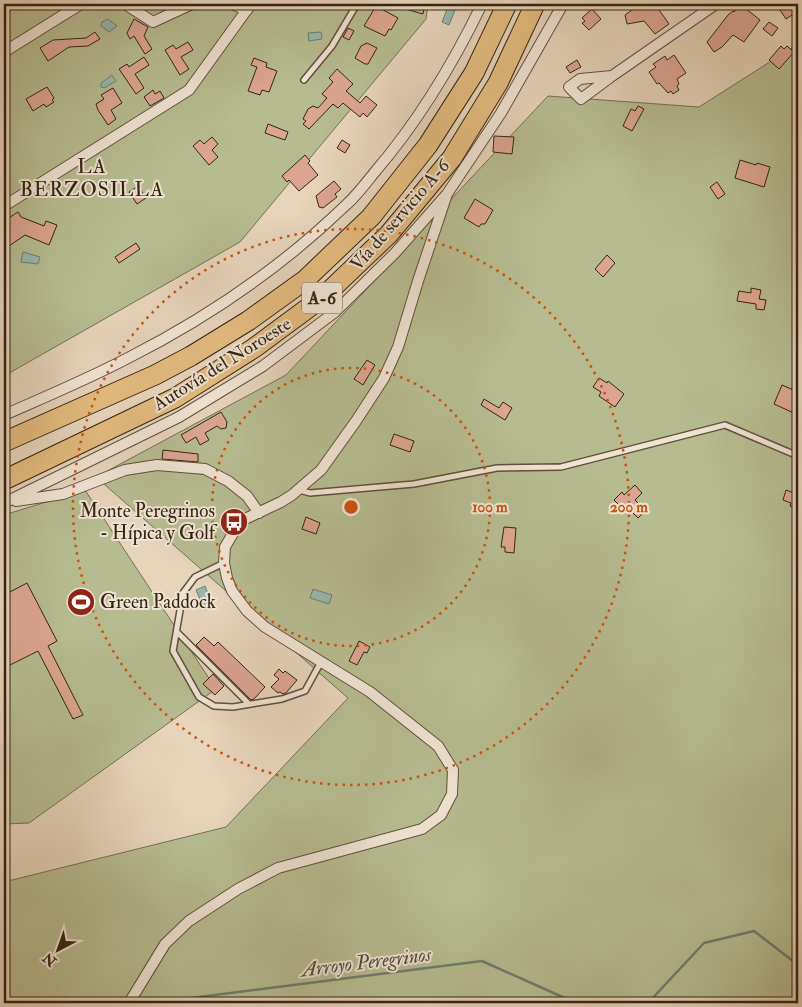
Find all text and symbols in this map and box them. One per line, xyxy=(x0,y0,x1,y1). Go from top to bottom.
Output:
street label: Vía de servicio A-6 xyxy=(345,153,456,276)
district label: LA BERZOSILLA xyxy=(20,154,164,202)
road number: A-6 xyxy=(302,282,342,314)
street label: Autovía del Noroeste xyxy=(148,312,296,417)
centre of rings xyxy=(342,498,360,516)
text: 100 m xyxy=(472,498,508,517)
text: 200 m xyxy=(610,498,648,517)
place label: Monte Peregrinos - Hípica y Golf xyxy=(80,499,218,546)
bus stop icon: Monte Peregrinos - Hípica y Golf xyxy=(219,507,249,537)
sports icon: Green Paddock xyxy=(66,587,96,617)
place label: Green Paddock xyxy=(100,590,216,614)
north arrow xyxy=(32,924,82,974)
water label: Arroyo Peregrinos xyxy=(298,942,433,983)
text: N xyxy=(39,949,61,971)

